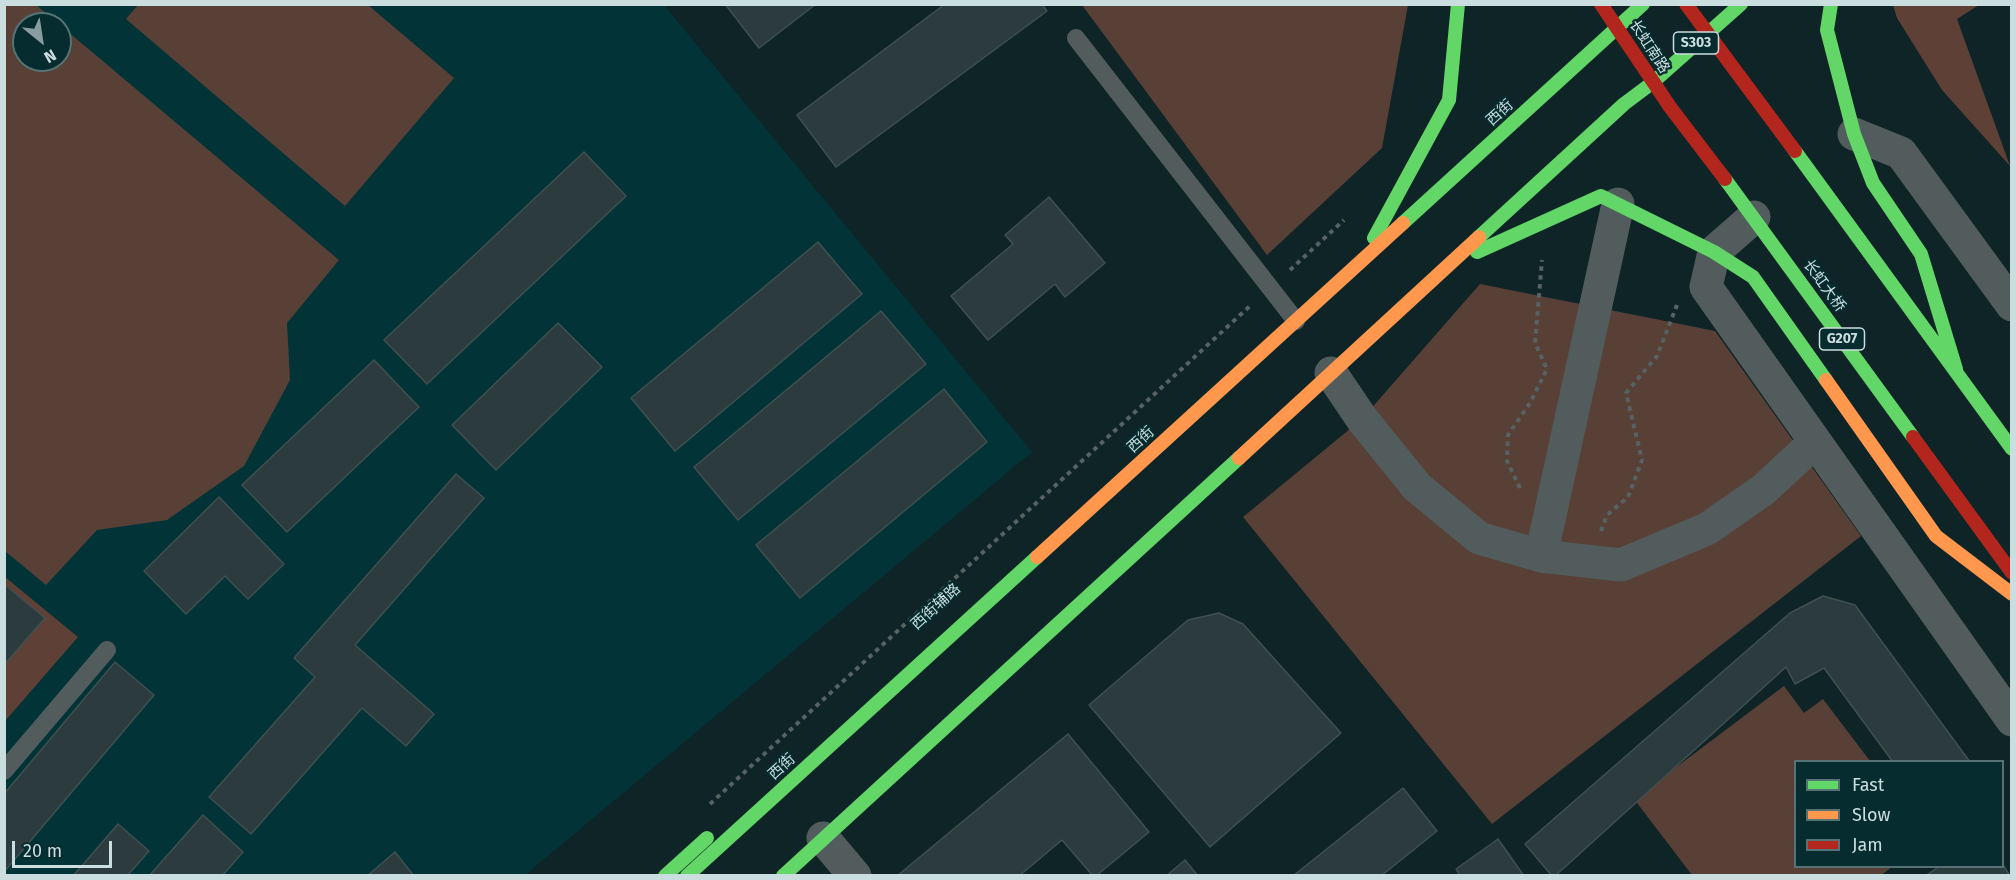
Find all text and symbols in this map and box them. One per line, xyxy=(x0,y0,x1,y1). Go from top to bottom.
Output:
north arrow xyxy=(12,12,72,72)
street label: 长虹南路 xyxy=(1625,17,1673,77)
road number: S303 xyxy=(1674,32,1718,54)
text: N xyxy=(41,45,60,67)
street label: 西街 xyxy=(1483,96,1517,130)
street label: 长虹大桥 xyxy=(1799,256,1849,316)
road number: G207 xyxy=(1820,328,1864,350)
street label: 西街 xyxy=(1124,423,1158,457)
street label: 西街辅路 xyxy=(908,580,964,634)
street label: 西街 xyxy=(765,750,799,784)
legend xyxy=(1794,760,2004,868)
text: Fast xyxy=(1852,774,1884,796)
text: Slow xyxy=(1852,804,1890,826)
scale bar xyxy=(15,829,116,867)
text: Jam xyxy=(1852,834,1883,856)
text: 20 m xyxy=(23,840,62,862)

